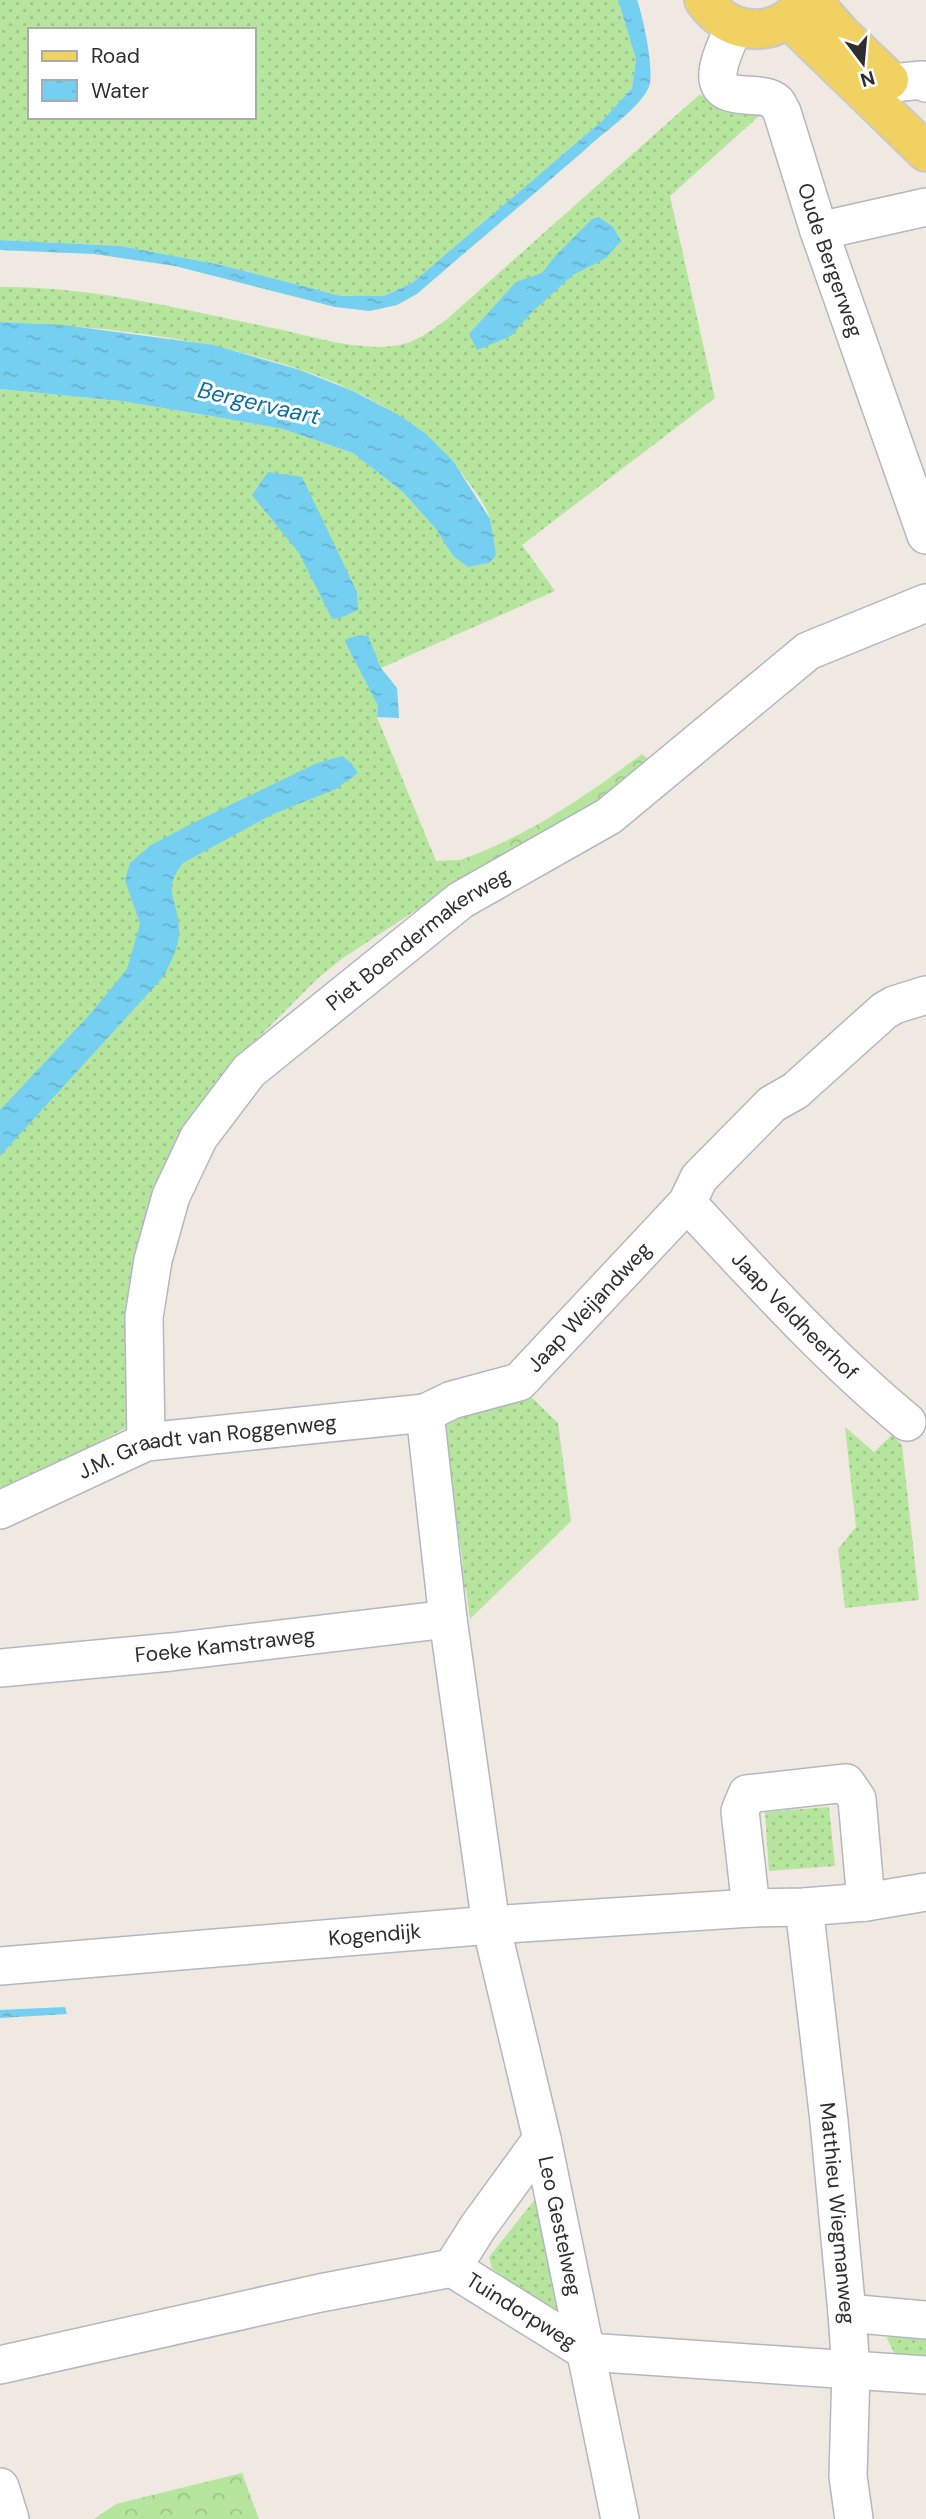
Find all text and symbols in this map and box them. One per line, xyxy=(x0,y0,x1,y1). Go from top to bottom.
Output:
legend xyxy=(28,28,256,119)
north arrow xyxy=(828,28,898,98)
text: Road xyxy=(91,42,140,70)
text: N xyxy=(857,65,878,93)
text: Water xyxy=(91,77,149,105)
street label: Oude Bergerweg xyxy=(791,179,869,341)
water label: Bergervaart xyxy=(195,374,323,432)
street label: Piet Boendermakerweg xyxy=(320,861,515,1017)
street label: Jaap Weijandweg xyxy=(521,1236,657,1379)
street label: Jaap Veldheerhof xyxy=(725,1245,864,1386)
street label: J.M. Graadt van Roggenweg xyxy=(73,1408,338,1486)
street label: Foeke Kamstraweg xyxy=(134,1621,317,1669)
street label: Kogendijk xyxy=(327,1917,423,1953)
street label: Matthieu Wiegmanweg xyxy=(813,2101,862,2325)
street label: Leo Gestelweg xyxy=(532,2154,589,2299)
street label: Tuindorpweg xyxy=(461,2266,582,2356)

